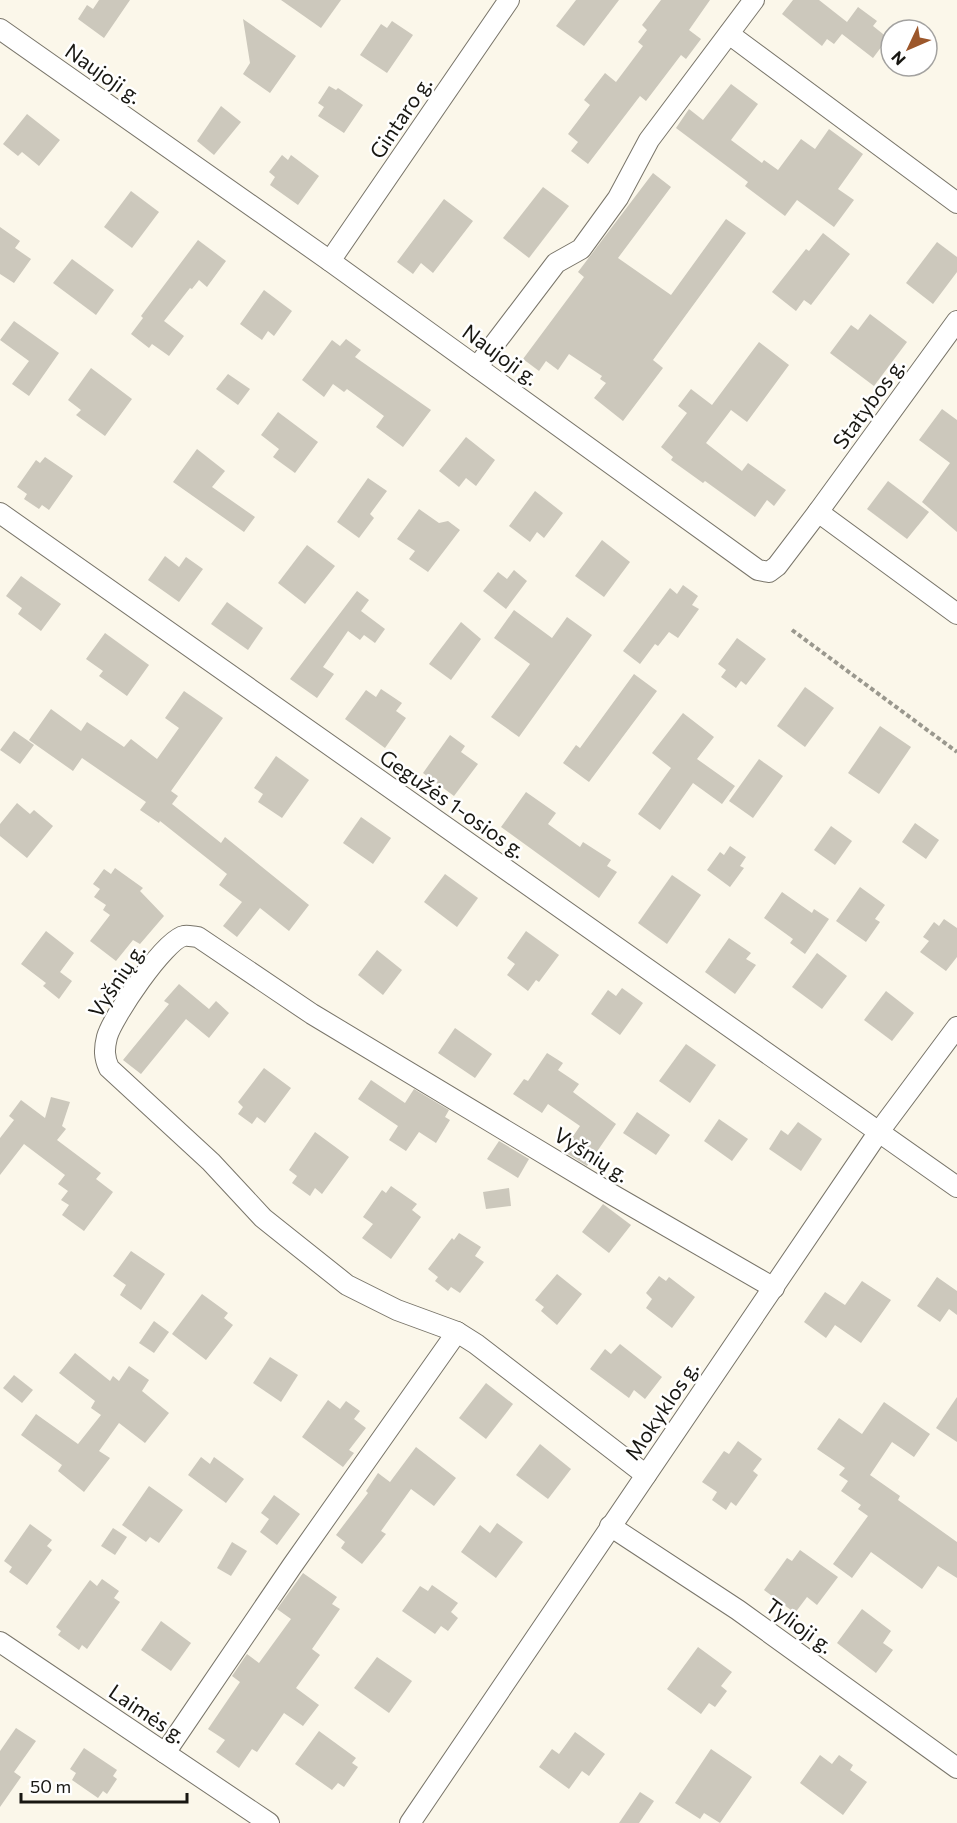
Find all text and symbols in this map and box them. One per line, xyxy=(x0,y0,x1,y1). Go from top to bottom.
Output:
north arrow xyxy=(879,18,939,78)
street label: Naujoji g. xyxy=(61,38,147,108)
text: N xyxy=(887,48,909,70)
street label: Gintaro g. xyxy=(364,71,436,163)
street label: Naujoji g. xyxy=(458,318,544,390)
street label: Statybos g. xyxy=(827,353,909,453)
street label: Gegužės 1-osios g. xyxy=(375,743,531,863)
street label: Vyšnių g. xyxy=(82,938,150,1022)
street label: Vyšnių g. xyxy=(550,1121,634,1187)
street label: Mokyklos g. xyxy=(619,1356,703,1464)
street label: Tylioji g. xyxy=(761,1592,839,1658)
street label: Laimės g. xyxy=(105,1678,191,1748)
scale bar xyxy=(21,1766,188,1804)
text: 50 m xyxy=(30,1775,71,1797)

